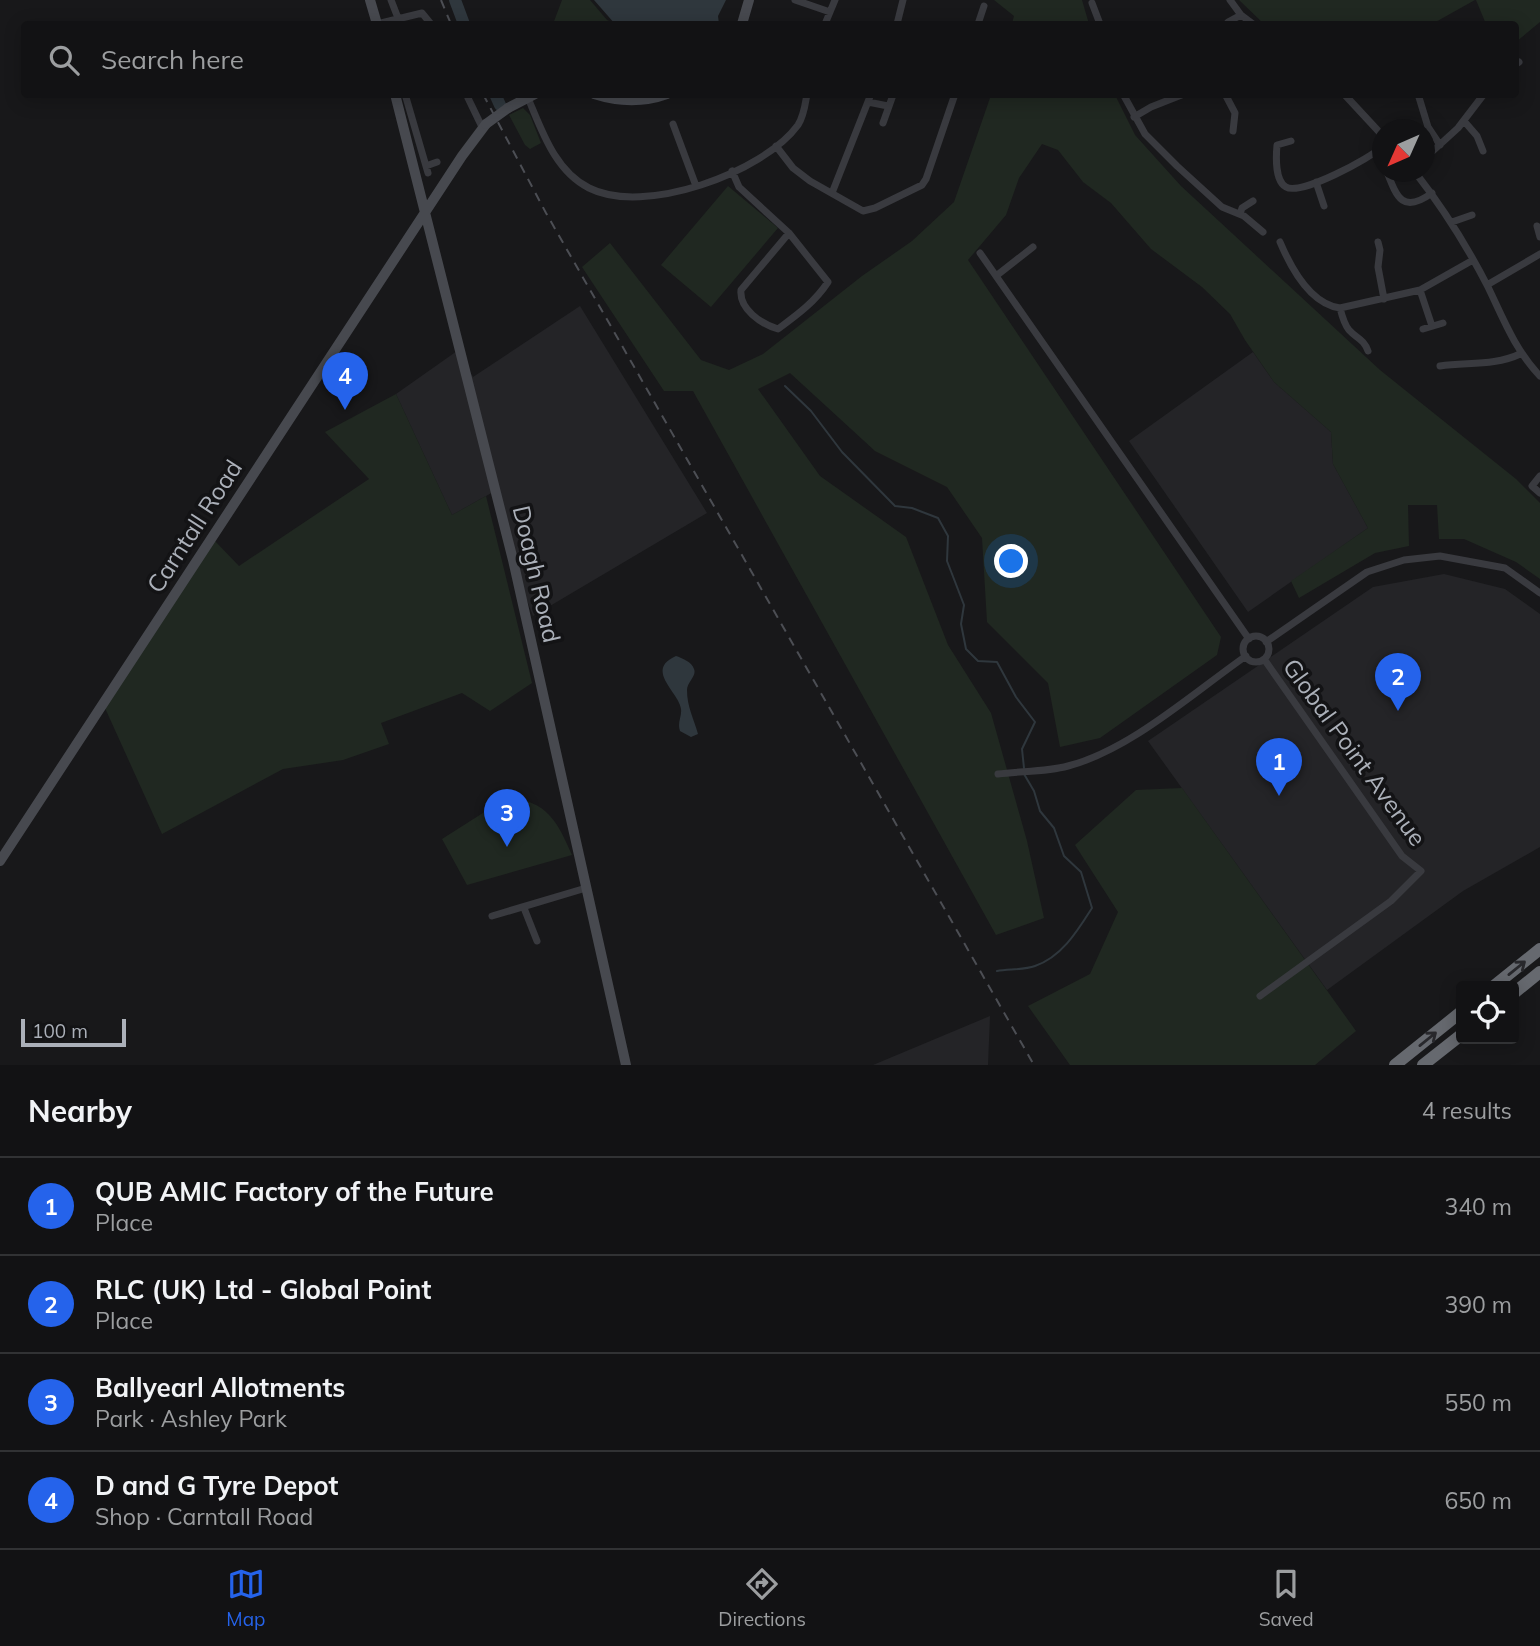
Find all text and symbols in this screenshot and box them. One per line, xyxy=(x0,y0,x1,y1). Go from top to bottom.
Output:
search box xyxy=(21,21,1519,98)
icon: search xyxy=(45,41,83,79)
text: Search here xyxy=(101,43,244,76)
north arrow xyxy=(1372,119,1435,182)
pin: 4 xyxy=(322,352,368,410)
street label: Carntall Road xyxy=(140,454,248,598)
street label: Doagh Road xyxy=(507,503,567,645)
your location xyxy=(994,544,1028,578)
street label: Global Point Avenue xyxy=(1277,652,1433,852)
pin: 2 xyxy=(1375,653,1421,711)
pin: 1 xyxy=(1256,738,1302,796)
pin: 3 xyxy=(484,789,530,847)
one-way arrow xyxy=(1507,960,1525,975)
map controls xyxy=(1456,981,1519,1044)
button: locate xyxy=(1456,981,1519,1044)
scale bar xyxy=(21,1016,126,1048)
text: 100 m xyxy=(32,1019,88,1043)
one-way arrow xyxy=(1419,1031,1437,1046)
text: Nearby xyxy=(28,1092,132,1130)
text: 4 results xyxy=(1422,1096,1512,1125)
text: QUB AMIC Factory of the Future xyxy=(95,1175,494,1208)
text: 1 xyxy=(44,1192,58,1221)
text: 340 m xyxy=(1444,1192,1512,1221)
text: Place xyxy=(95,1208,153,1237)
text: RLC (UK) Ltd - Global Point xyxy=(95,1273,431,1306)
text: 2 xyxy=(44,1290,58,1319)
text: 390 m xyxy=(1444,1290,1512,1319)
text: Place xyxy=(95,1306,153,1335)
text: Ballyearl Allotments xyxy=(95,1371,345,1404)
text: 3 xyxy=(44,1388,58,1417)
text: 550 m xyxy=(1444,1388,1512,1417)
text: Park · Ashley Park xyxy=(95,1404,287,1433)
text: D and G Tyre Depot xyxy=(95,1469,338,1502)
text: 4 xyxy=(44,1486,58,1515)
text: 650 m xyxy=(1444,1486,1512,1515)
text: Shop · Carntall Road xyxy=(95,1502,313,1531)
tab: Map xyxy=(226,1565,265,1631)
tab: Directions xyxy=(718,1565,806,1631)
tab: Saved xyxy=(1259,1565,1314,1631)

